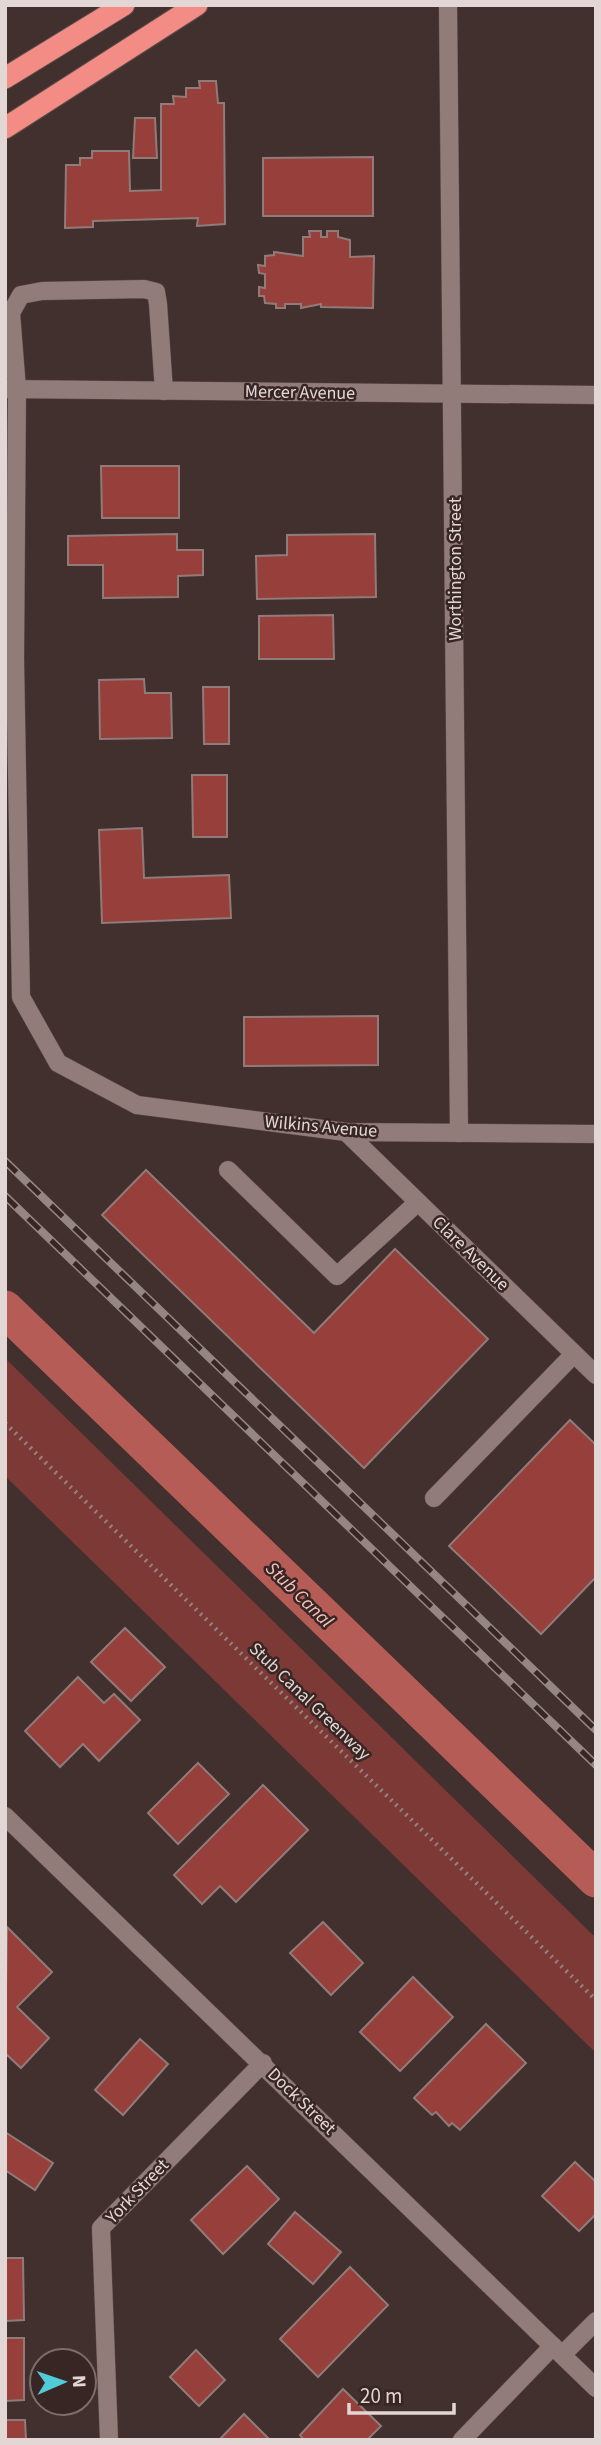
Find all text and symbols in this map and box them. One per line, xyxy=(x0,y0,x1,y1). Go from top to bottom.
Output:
street label: Mercer Avenue xyxy=(245,379,355,406)
street label: Worthington Street xyxy=(443,497,468,641)
street label: Wilkins Avenue xyxy=(264,1109,378,1144)
street label: Clare Avenue xyxy=(427,1210,515,1296)
water label: Stub Canal xyxy=(259,1556,339,1635)
street label: Stub Canal Greenway xyxy=(243,1637,376,1766)
street label: Dock Street xyxy=(262,2062,341,2140)
street label: York Street xyxy=(99,2153,175,2230)
north arrow xyxy=(28,2347,98,2417)
scale bar xyxy=(349,2372,454,2416)
text: N xyxy=(65,2375,92,2388)
text: 20 m xyxy=(360,2381,402,2411)

